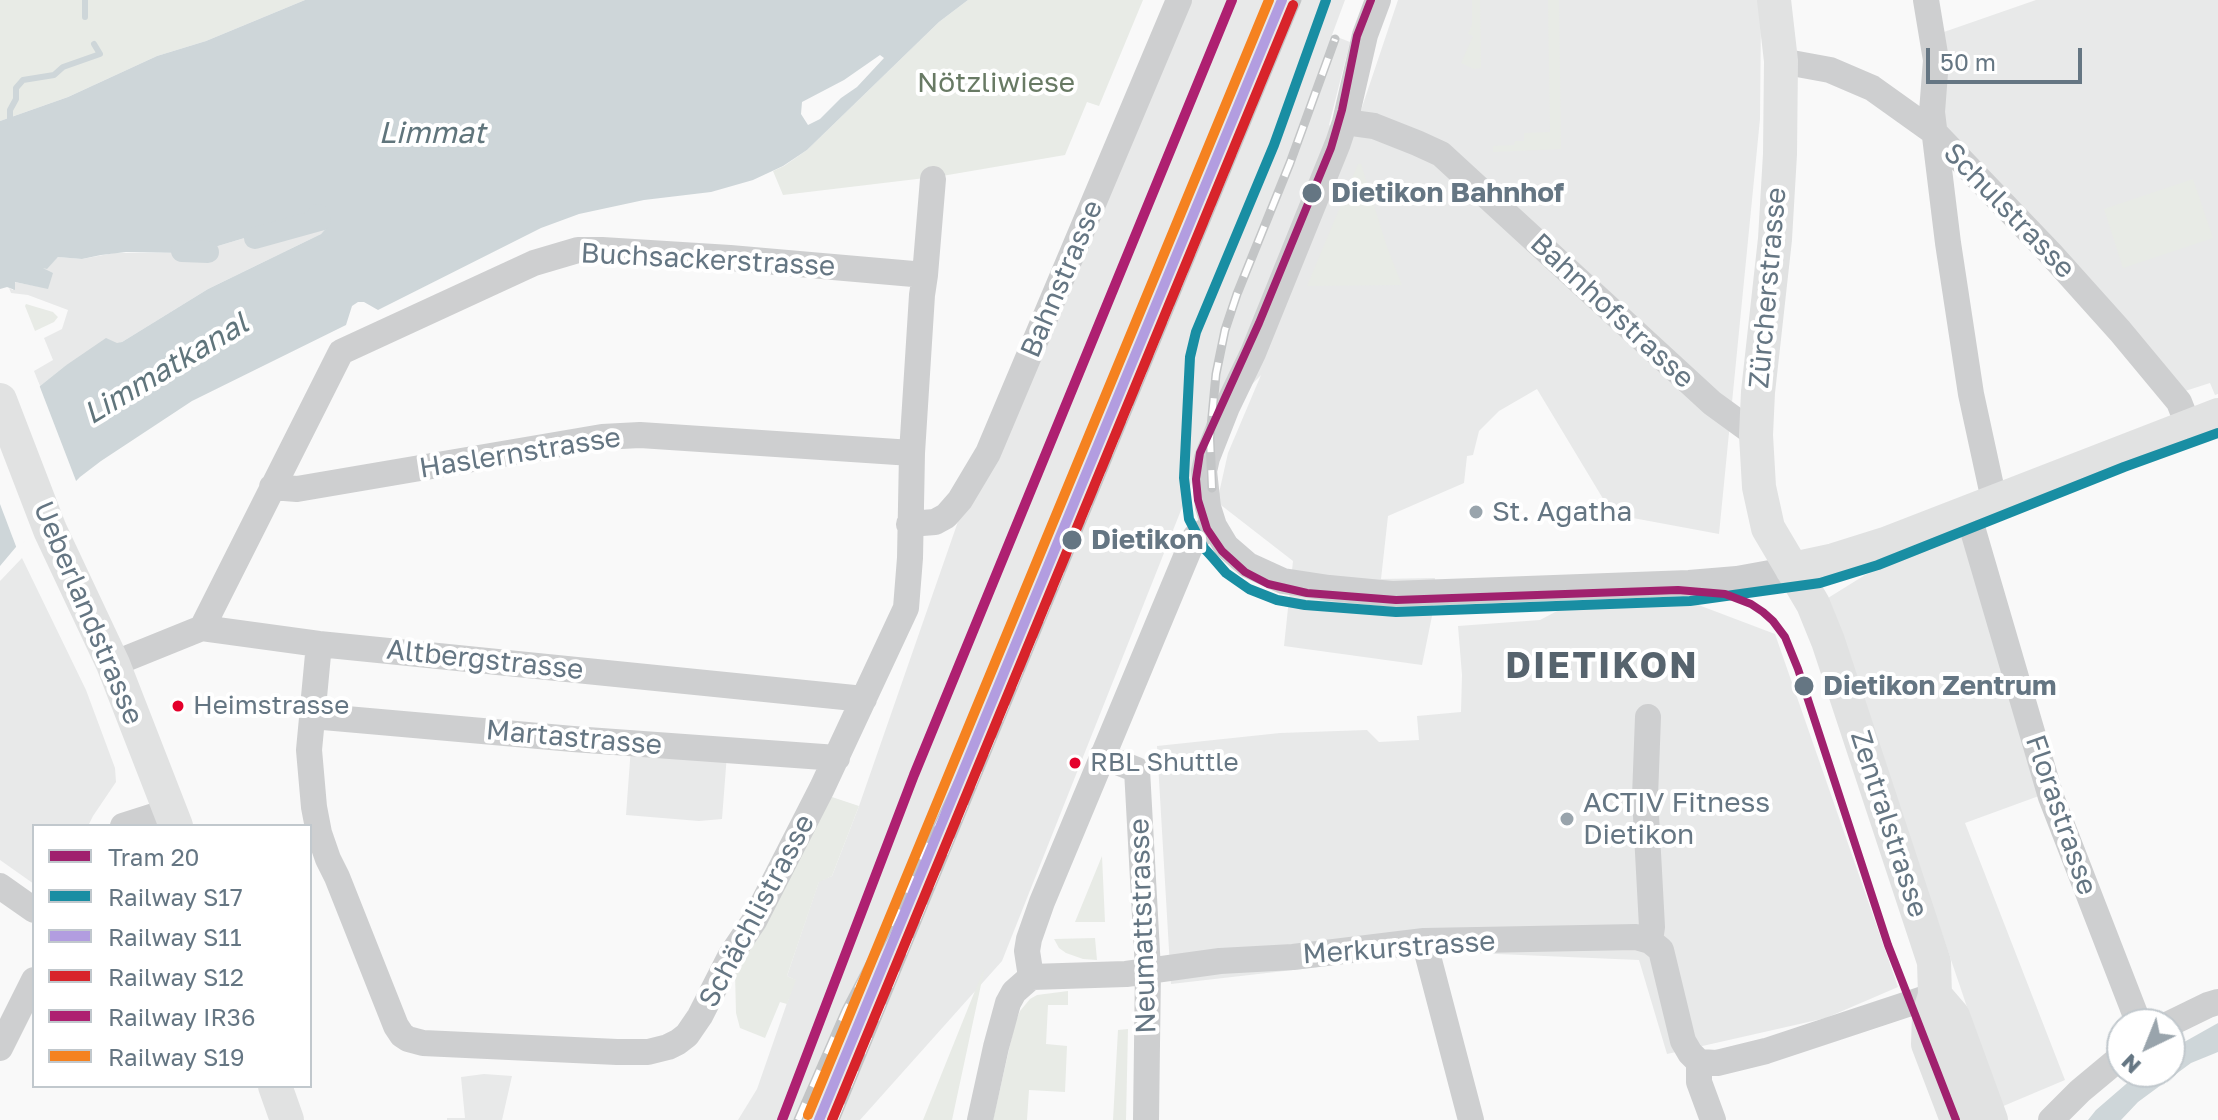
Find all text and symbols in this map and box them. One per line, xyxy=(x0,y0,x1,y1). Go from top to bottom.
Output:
scale bar xyxy=(1930,32,2086,82)
text: 50 m xyxy=(1940,47,1996,76)
park label: Nötzliwiese xyxy=(917,66,1075,100)
water label: Limmat xyxy=(379,115,485,151)
street label: Schulstrasse xyxy=(1936,136,2082,286)
place label: Dietikon Bahnhof xyxy=(1331,176,1564,210)
marker: Dietikon Bahnhof xyxy=(1300,181,1324,205)
street label: Zürcherstrasse xyxy=(1742,186,1794,390)
street label: Bahnstrasse xyxy=(1014,195,1110,363)
street label: Bahnhofstrasse xyxy=(1523,227,1701,395)
street label: Buchsackerstrasse xyxy=(580,237,836,283)
water label: Limmatkanal xyxy=(77,306,255,432)
street label: Haslernstrasse xyxy=(417,420,623,486)
place label: St. Agatha xyxy=(1492,495,1632,529)
street label: Ueberlandstrasse xyxy=(26,497,150,729)
marker: St. Agatha xyxy=(1467,503,1485,521)
place label: Dietikon xyxy=(1091,523,1203,557)
marker: Dietikon xyxy=(1060,528,1084,552)
street label: Altbergstrasse xyxy=(385,633,585,687)
district label: DIETIKON xyxy=(1505,645,1699,689)
place label: Dietikon Zentrum xyxy=(1823,669,2056,703)
marker: Dietikon Zentrum xyxy=(1792,674,1816,698)
place label: Heimstrasse xyxy=(193,690,349,722)
marker: Heimstrasse xyxy=(170,698,186,714)
street label: Martastrasse xyxy=(484,714,664,762)
street label: Zentralstrasse xyxy=(1843,726,1935,922)
street label: Florastrasse xyxy=(2018,731,2104,899)
place label: RBL Shuttle xyxy=(1090,747,1238,779)
marker: RBL Shuttle xyxy=(1067,755,1083,771)
place label: ACTIV Fitness Dietikon xyxy=(1583,786,1770,852)
street label: Schächlistrasse xyxy=(692,809,822,1013)
marker: ACTIV Fitness Dietikon xyxy=(1558,810,1576,828)
street label: Neumattstrasse xyxy=(1122,818,1164,1034)
legend xyxy=(32,824,312,1088)
text: Tram 20 xyxy=(108,842,199,871)
text: Railway S17 xyxy=(108,882,243,911)
text: Railway S11 xyxy=(108,922,242,951)
street label: Merkurstrasse xyxy=(1301,924,1497,972)
text: Railway S12 xyxy=(108,962,244,991)
text: Railway IR36 xyxy=(108,1002,255,1031)
north arrow xyxy=(2106,1008,2186,1088)
text: Railway S19 xyxy=(108,1042,245,1071)
text: N xyxy=(2115,1049,2146,1080)

